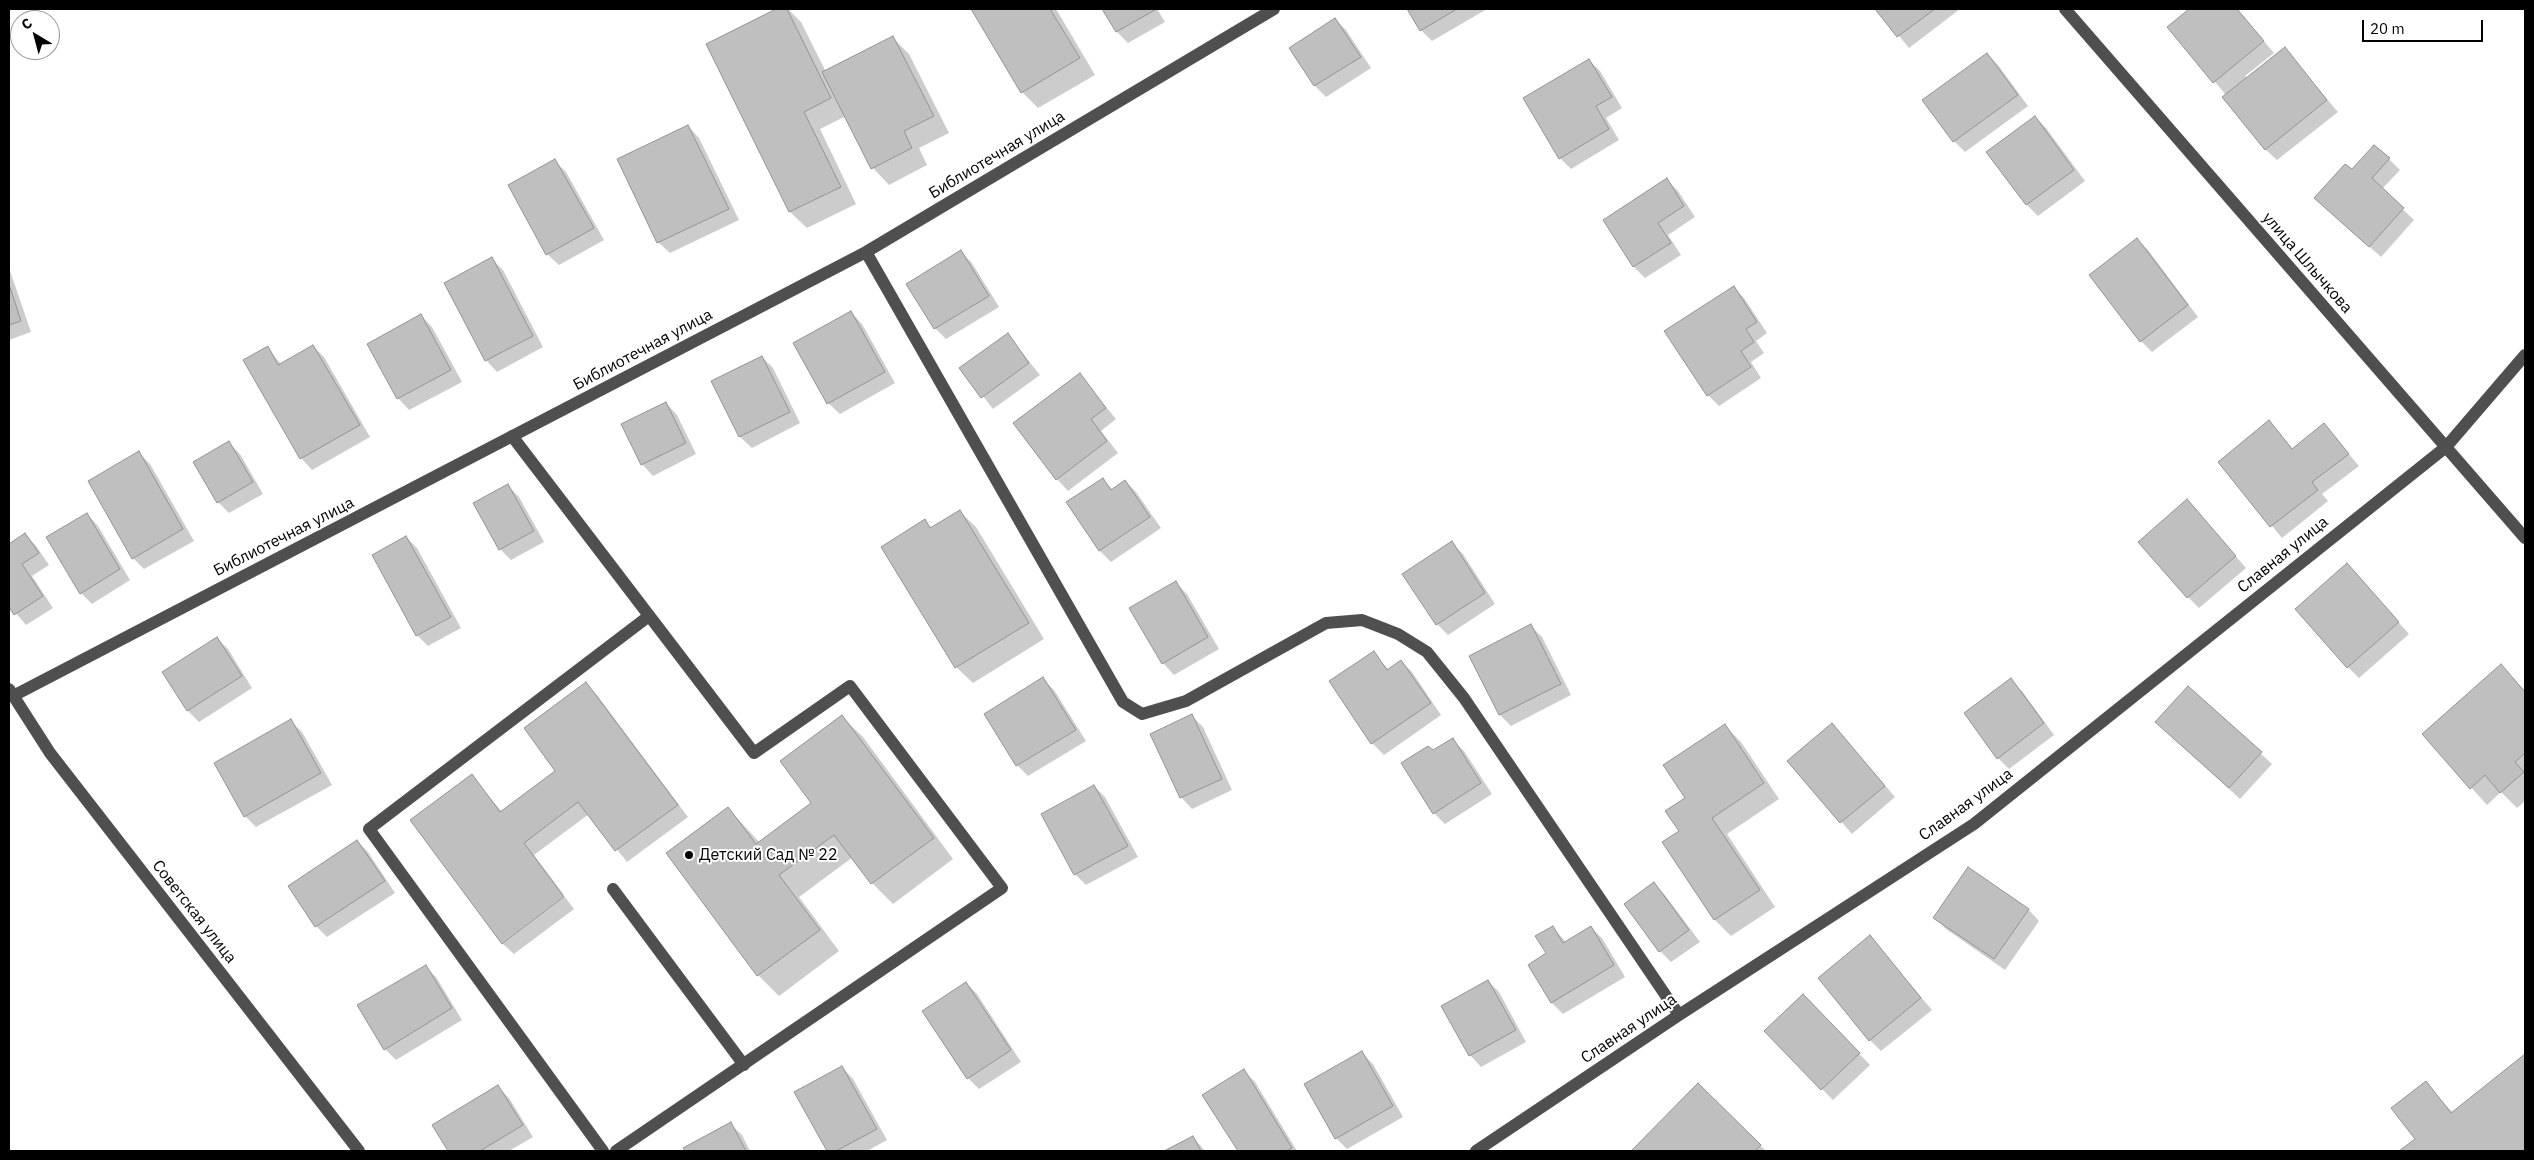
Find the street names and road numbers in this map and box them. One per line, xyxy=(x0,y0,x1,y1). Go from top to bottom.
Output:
street label: Библиотечная улица xyxy=(926,107,1068,203)
street label: улица Шлычкова xyxy=(2258,209,2356,317)
street label: Библиотечная улица xyxy=(570,305,716,395)
street label: Библиотечная улица xyxy=(211,493,357,581)
street label: Славная улица xyxy=(2234,513,2332,597)
street label: Славная улица xyxy=(1915,765,2017,845)
street label: Советская улица xyxy=(148,857,240,967)
street label: Славная улица xyxy=(1578,990,1680,1068)

